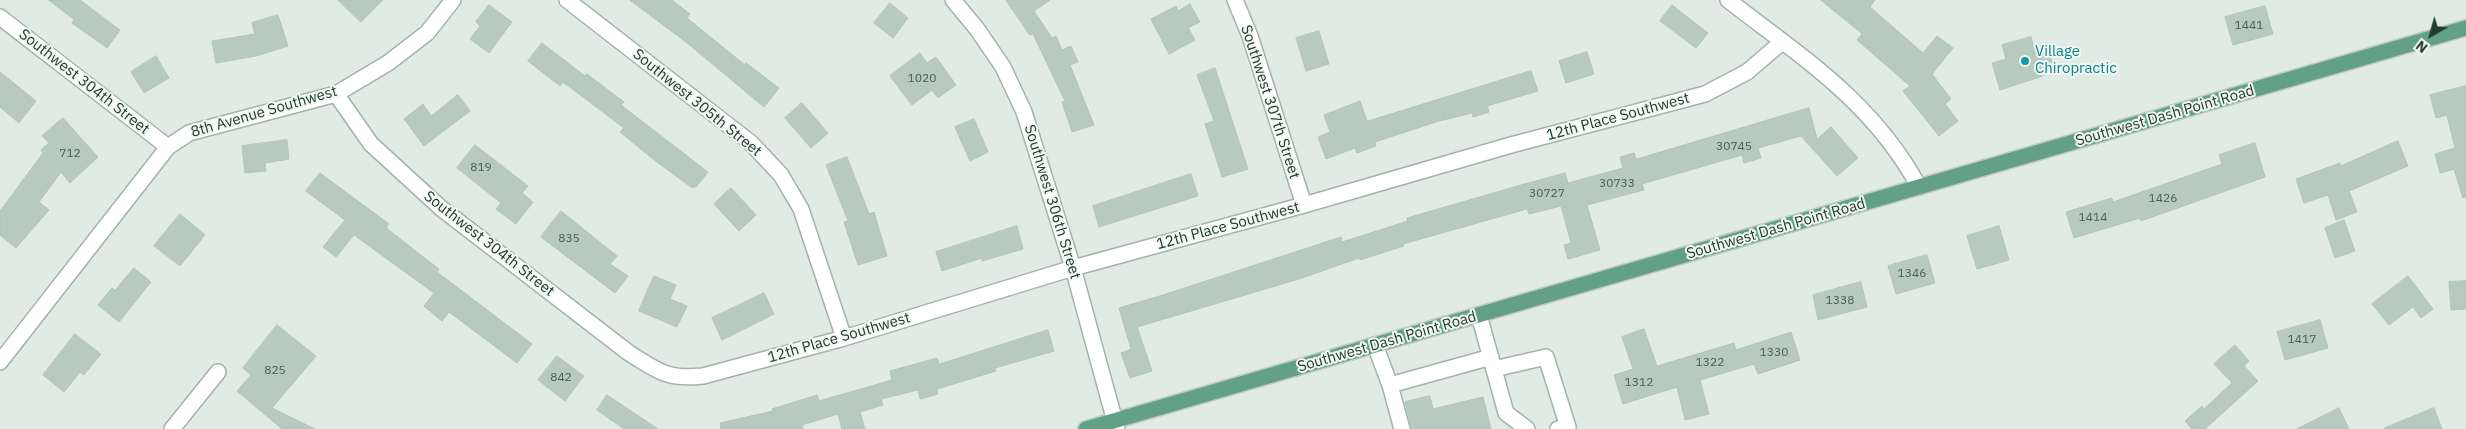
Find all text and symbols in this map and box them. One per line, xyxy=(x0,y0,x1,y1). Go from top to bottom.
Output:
north arrow xyxy=(2406,10,2456,60)
house number: 1441 xyxy=(2235,19,2263,33)
street label: Southwest 307th Street xyxy=(1237,23,1303,181)
street label: Southwest 304th Street xyxy=(15,26,153,138)
text: N xyxy=(2412,37,2431,57)
place label: Village Chiropractic xyxy=(2035,43,2117,78)
street label: Southwest 305th Street xyxy=(629,46,765,160)
marker: Village Chiropractic xyxy=(2019,55,2031,67)
house number: 1020 xyxy=(908,72,936,86)
street label: 8th Avenue Southwest xyxy=(189,82,339,142)
street label: Southwest Dash Point Road xyxy=(2073,82,2257,150)
street label: 12th Place Southwest xyxy=(1545,89,1691,145)
street label: Southwest 306th Street xyxy=(1020,123,1084,281)
house number: 30745 xyxy=(1716,140,1752,154)
house number: 712 xyxy=(59,147,81,161)
house number: 819 xyxy=(470,161,492,175)
house number: 30733 xyxy=(1599,177,1635,191)
house number: 30727 xyxy=(1529,187,1565,201)
street label: Southwest 304th Street xyxy=(420,188,558,300)
house number: 1426 xyxy=(2149,192,2177,206)
street label: Southwest Dash Point Road xyxy=(1684,195,1868,263)
street label: 12th Place Southwest xyxy=(1155,198,1301,254)
house number: 1414 xyxy=(2079,211,2107,225)
house number: 835 xyxy=(558,232,580,246)
house number: 1346 xyxy=(1898,267,1926,281)
house number: 1338 xyxy=(1826,294,1854,308)
street label: Southwest Dash Point Road xyxy=(1295,308,1479,376)
street label: 12th Place Southwest xyxy=(766,309,912,367)
house number: 1417 xyxy=(2288,333,2316,347)
house number: 1330 xyxy=(1760,346,1788,360)
house number: 1322 xyxy=(1696,356,1724,370)
house number: 825 xyxy=(264,364,286,378)
house number: 842 xyxy=(550,371,572,385)
house number: 1312 xyxy=(1625,376,1653,390)

